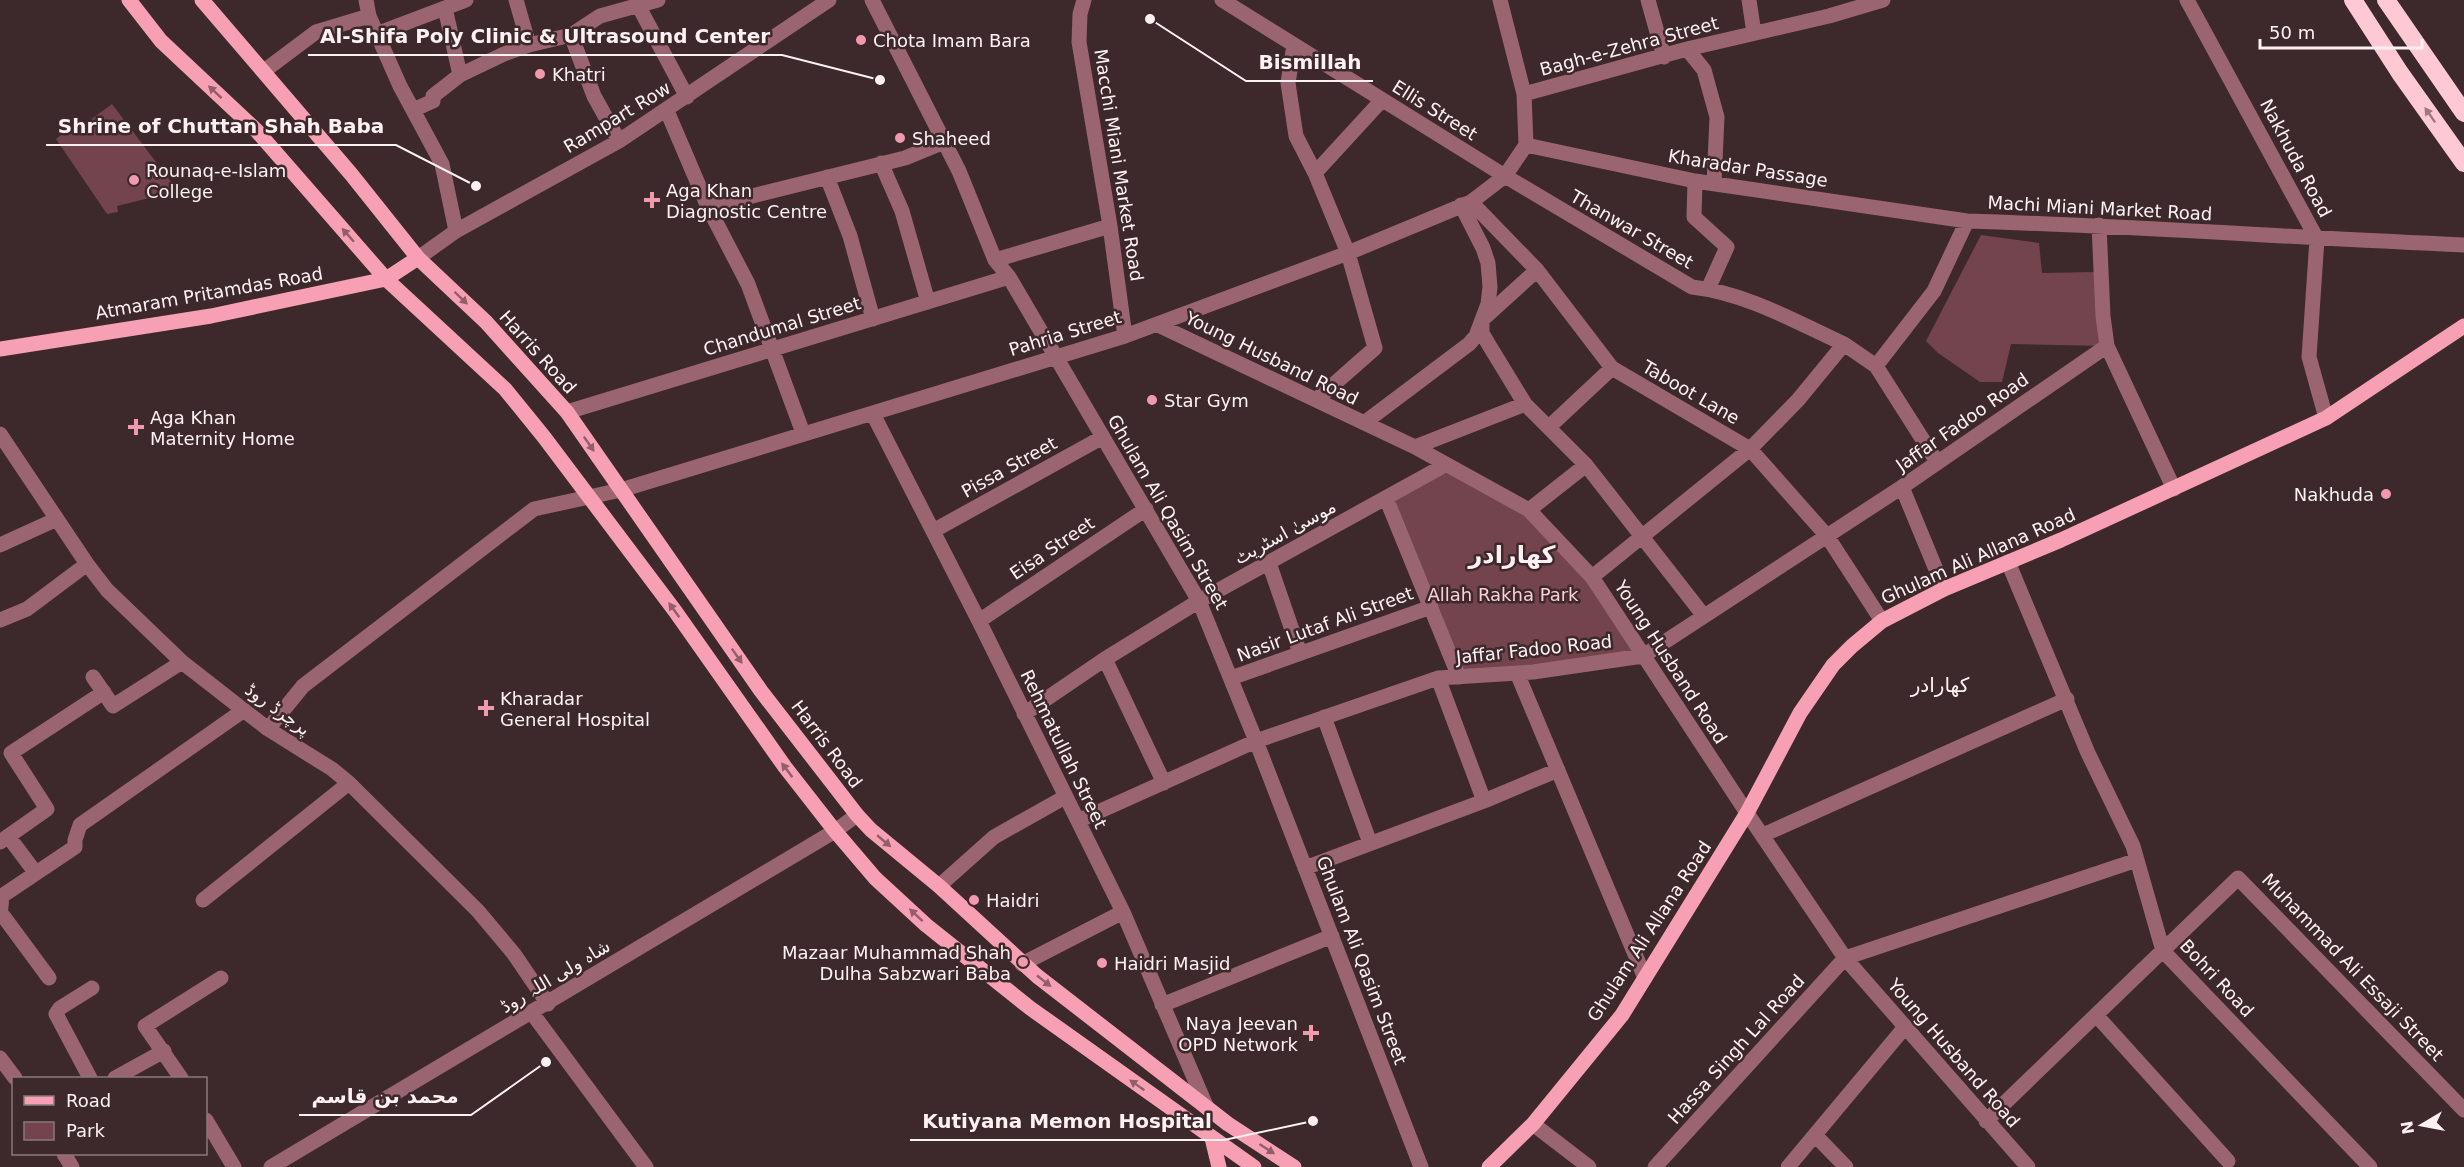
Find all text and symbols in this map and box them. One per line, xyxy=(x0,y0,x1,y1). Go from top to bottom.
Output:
street label: Bagh-e-Zehra Street xyxy=(1537,12,1721,80)
scale bar xyxy=(2260,12,2422,50)
callout: Al-Shifa Poly Clinic & Ultrasound Center xyxy=(308,17,782,55)
text: 50 m xyxy=(2269,22,2315,43)
text: Al-Shifa Poly Clinic & Ultrasound Center xyxy=(320,24,770,48)
place label: Chota Imam Bara xyxy=(873,30,1031,51)
marker: Chota Imam Bara xyxy=(854,33,868,47)
callout: Bismillah xyxy=(1246,43,1373,81)
street label: Macchi Miani Market Road xyxy=(1090,47,1148,283)
text: Bismillah xyxy=(1258,50,1362,74)
place label: Khatri xyxy=(552,64,606,85)
marker: Khatri xyxy=(533,67,547,81)
street label: Ellis Street xyxy=(1389,76,1481,144)
street label: Rampart Row xyxy=(560,77,674,157)
one-way arrow xyxy=(208,85,223,99)
street label: Nakhuda Road xyxy=(2256,95,2336,221)
callout: Shrine of Chuttan Shah Baba xyxy=(46,107,396,145)
one-way arrow xyxy=(2425,107,2436,123)
text: Shrine of Chuttan Shah Baba xyxy=(58,114,384,138)
place label: Shaheed xyxy=(912,128,991,149)
marker: Shaheed xyxy=(893,131,907,145)
street label: Kharadar Passage xyxy=(1667,145,1829,191)
place label: Rounaq-e-Islam College xyxy=(146,160,286,202)
marker: Rounaq-e-Islam College xyxy=(127,173,141,187)
place label: Aga Khan Diagnostic Centre xyxy=(666,180,827,222)
street label: Thanwar Street xyxy=(1566,185,1697,273)
marker: Aga Khan Diagnostic Centre xyxy=(643,191,661,209)
street label: Machi Miani Market Road xyxy=(1987,192,2213,224)
one-way arrow xyxy=(342,228,355,243)
street label: Atmaram Pritamdas Road xyxy=(94,263,324,323)
one-way arrow xyxy=(453,291,467,305)
street label: Chandumal Street xyxy=(701,292,863,360)
street label: Harris Road xyxy=(495,306,581,398)
street label: Pahria Street xyxy=(1006,306,1124,360)
street label: Young Husband Road xyxy=(1181,306,1362,409)
street label: Taboot Lane xyxy=(1638,355,1743,428)
street label: Jaffar Fadoo Road xyxy=(1891,368,2032,476)
place label: Star Gym xyxy=(1164,390,1249,411)
marker: Star Gym xyxy=(1145,393,1159,407)
place label: Aga Khan Maternity Home xyxy=(150,407,295,449)
street label: Ghulam Ali Qasim Street xyxy=(1104,411,1232,613)
marker: Aga Khan Maternity Home xyxy=(127,418,145,436)
street label: Pissa Street xyxy=(958,432,1060,502)
one-way arrow xyxy=(583,436,595,452)
place label: Nakhuda xyxy=(2294,484,2374,505)
marker: Nakhuda xyxy=(2379,487,2393,501)
street label: موسیٰ اسٹریٹ xyxy=(1231,495,1340,569)
street label: Ghulam Ali Allana Road xyxy=(1877,504,2079,608)
street label: Eisa Street xyxy=(1006,512,1098,584)
district label: کھارادر xyxy=(1468,541,1556,569)
street label: Young Husband Road xyxy=(1610,576,1732,747)
street label: Nasir Lutaf Ali Street xyxy=(1234,582,1416,666)
park label: Allah Rakha Park xyxy=(1427,584,1579,605)
one-way arrow xyxy=(668,603,680,619)
street label: Jaffar Fadoo Road xyxy=(1454,630,1613,668)
one-way arrow xyxy=(731,647,743,663)
street label: Rehmatullah Street xyxy=(1016,666,1112,832)
district label: کھارادر xyxy=(1910,673,1970,697)
street label: پرچرڈ روڈ xyxy=(241,678,315,740)
place label: Kharadar General Hospital xyxy=(500,688,650,730)
street label: Harris Road xyxy=(787,696,867,792)
marker: Kharadar General Hospital xyxy=(477,699,495,717)
one-way arrow xyxy=(781,762,793,777)
one-way arrow xyxy=(876,834,891,847)
street label: Ghulam Ali Allana Road xyxy=(1583,837,1715,1025)
street label: Ghulam Ali Qasim Street xyxy=(1312,853,1412,1067)
street label: Muhammad Ali Essaji Street xyxy=(2258,869,2448,1065)
place label: Haidri xyxy=(986,890,1039,911)
marker: Haidri xyxy=(967,893,981,907)
one-way arrow xyxy=(909,909,923,923)
street label: شاہ ولی اللہ روڈ xyxy=(496,935,614,1018)
street label: Bohri Road xyxy=(2176,935,2258,1021)
place label: Mazaar Muhammad Shah Dulha Sabzwari Baba xyxy=(782,942,1011,984)
place label: Haidri Masjid xyxy=(1114,953,1230,974)
marker: Mazaar Muhammad Shah Dulha Sabzwari Baba xyxy=(1016,955,1030,969)
marker: Haidri Masjid xyxy=(1095,956,1109,970)
street label: Hassa Singh Lal Road xyxy=(1663,970,1809,1128)
street label: Young Husband Road xyxy=(1883,974,2024,1132)
one-way arrow xyxy=(1037,975,1052,987)
place label: Naya Jeevan OPD Network xyxy=(1178,1013,1299,1055)
marker: Naya Jeevan OPD Network xyxy=(1302,1024,1320,1042)
legend xyxy=(12,1077,207,1155)
callout: محمد بن قاسم xyxy=(299,1077,471,1115)
one-way arrow xyxy=(1129,1079,1145,1091)
text: محمد بن قاسم xyxy=(311,1084,459,1108)
text: Road xyxy=(66,1090,111,1111)
north arrow xyxy=(2392,1095,2452,1155)
callout: Kutiyana Memon Hospital xyxy=(910,1102,1224,1140)
text: Kutiyana Memon Hospital xyxy=(922,1109,1212,1133)
text: N xyxy=(2397,1119,2418,1136)
text: Park xyxy=(66,1120,105,1141)
one-way arrow xyxy=(1259,1143,1275,1154)

